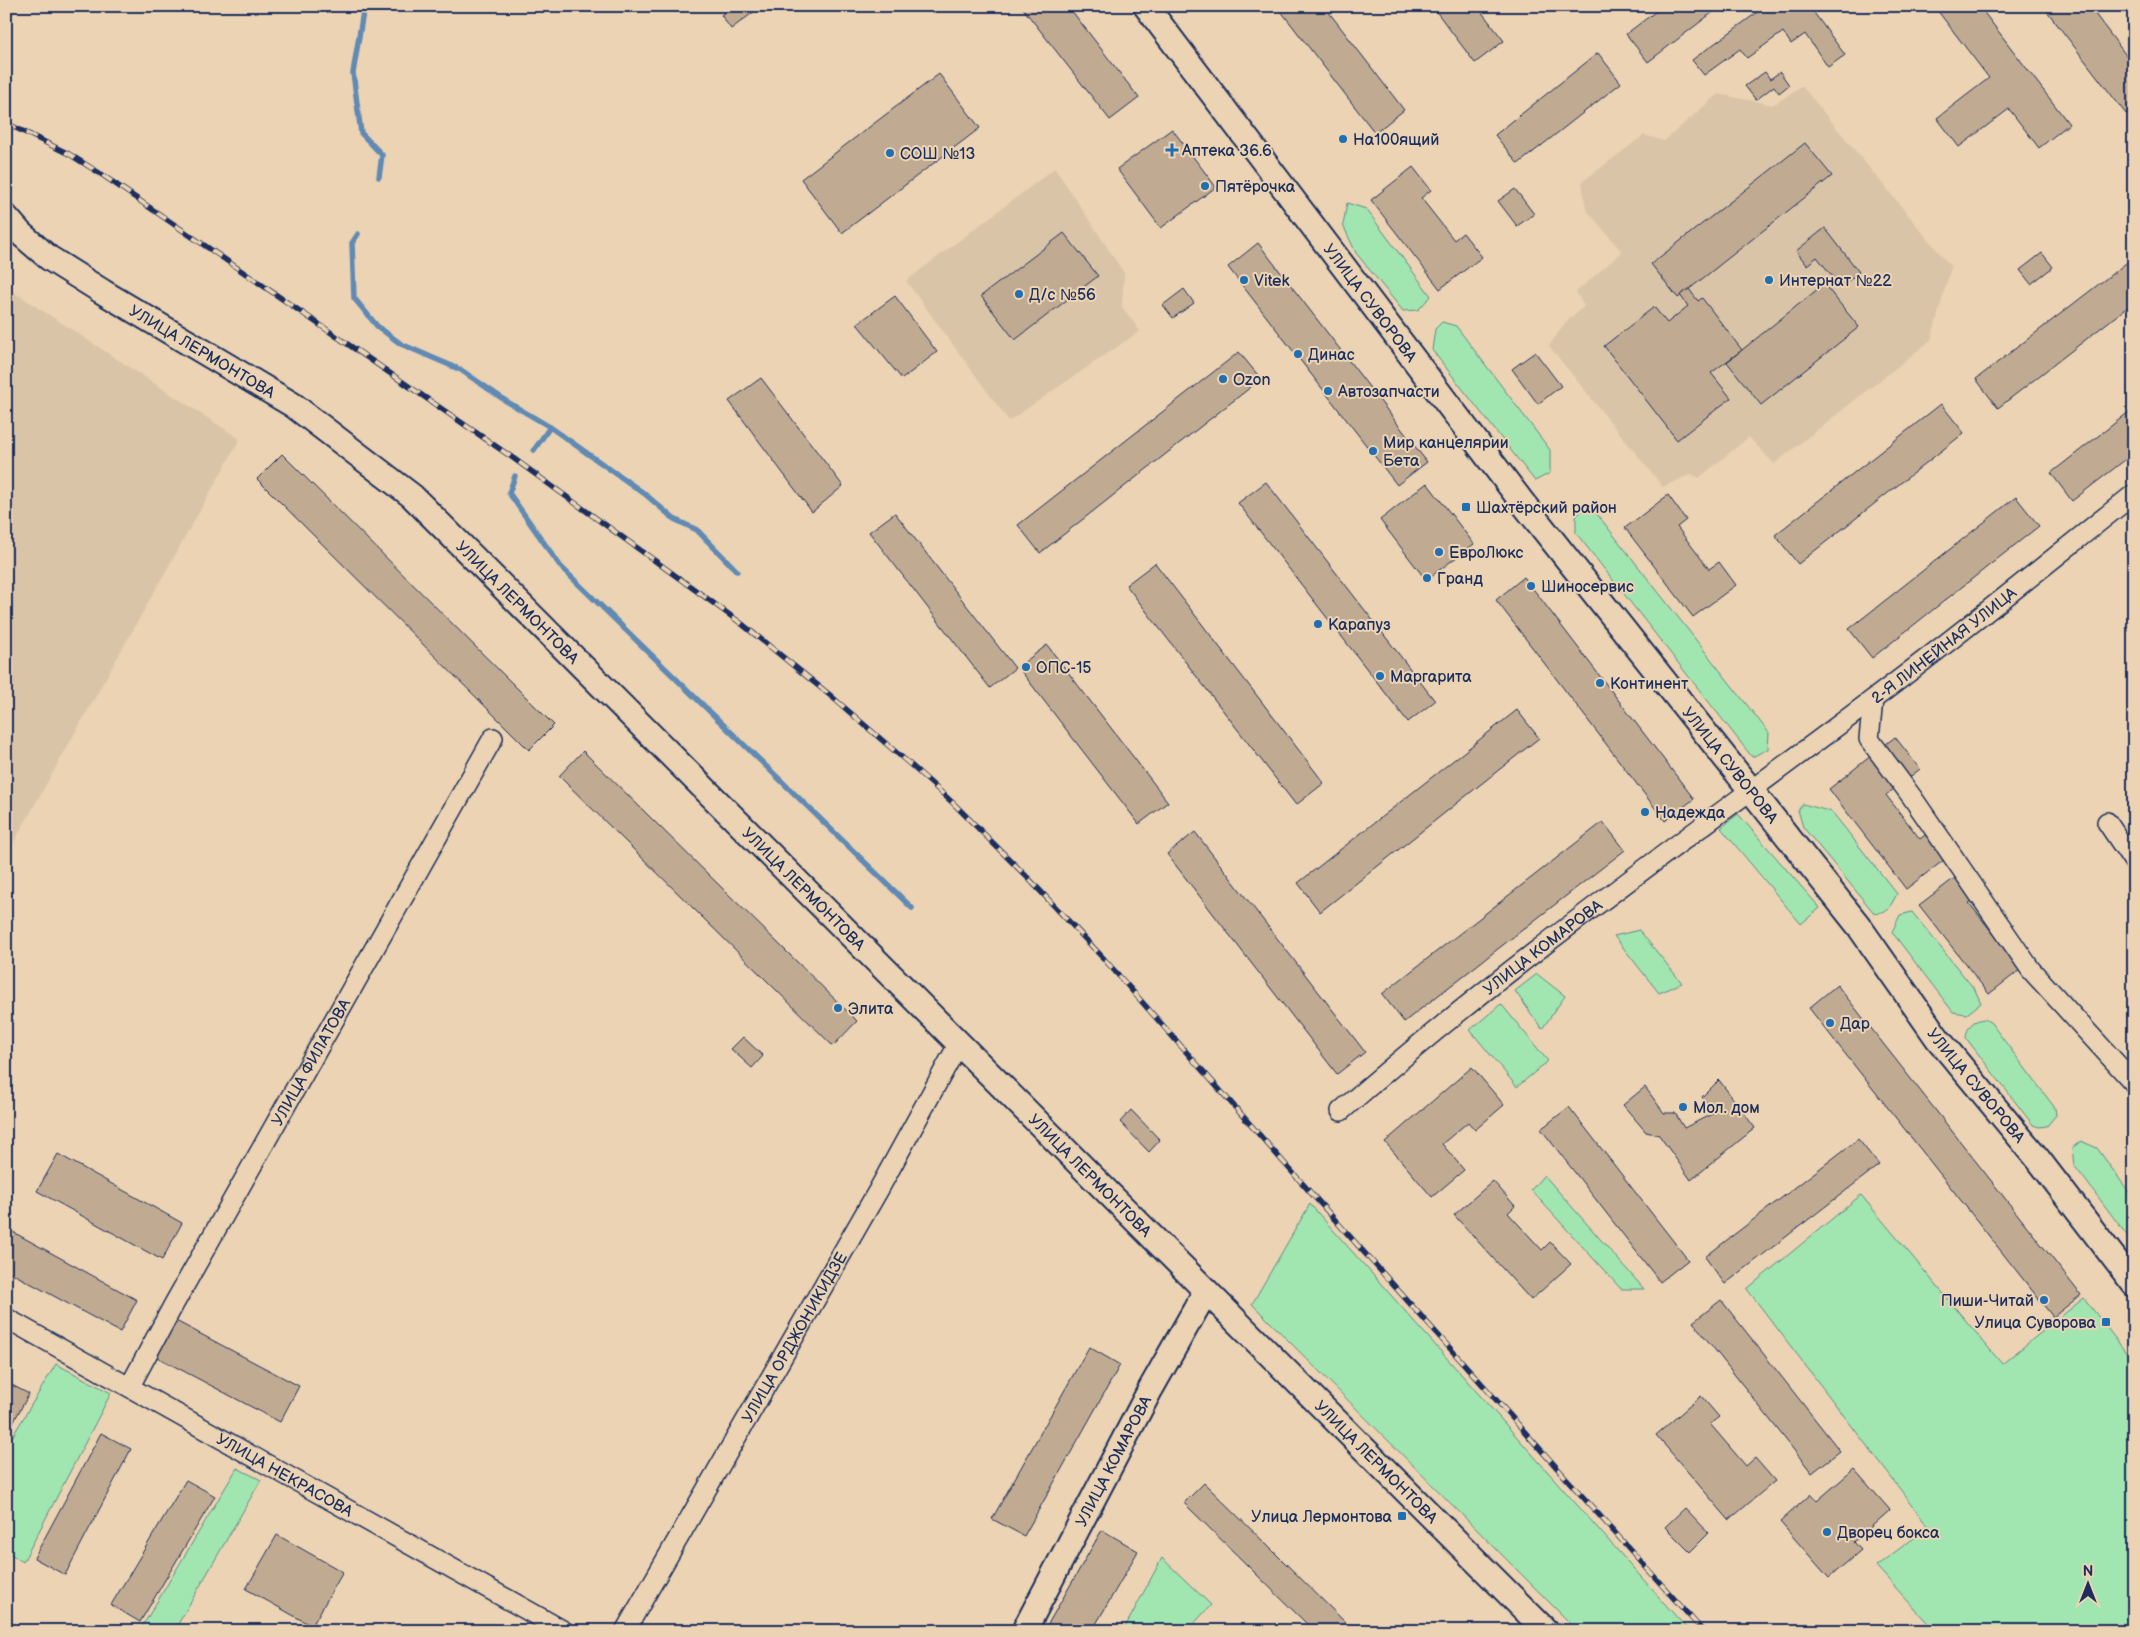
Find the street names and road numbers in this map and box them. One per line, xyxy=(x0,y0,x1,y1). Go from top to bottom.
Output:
street label: УЛИЦА СУВОРОВА xyxy=(1319,241,1421,366)
street label: УЛИЦА ЛЕРМОНТОВА xyxy=(125,302,278,403)
street label: УЛИЦА ЛЕРМОНТОВА xyxy=(451,538,582,669)
street label: 2-Я ЛИНЕЙНАЯ УЛИЦА xyxy=(1868,584,2021,708)
street label: УЛИЦА СУВОРОВА xyxy=(1678,704,1782,828)
street label: УЛИЦА ЛЕРМОНТОВА xyxy=(738,824,869,955)
street label: УЛИЦА КОМАРОВА xyxy=(1480,896,1607,1000)
street label: УЛИЦА ФИЛАТОВА xyxy=(268,995,355,1129)
street label: УЛИЦА СУВОРОВА xyxy=(1922,1025,2029,1147)
street label: УЛИЦА ЛЕРМОНТОВА xyxy=(1024,1111,1155,1242)
street label: УЛИЦА ОРДЖОНИКИДЗЕ xyxy=(739,1249,852,1427)
street label: УЛИЦА КОМАРОВА xyxy=(1072,1393,1156,1530)
street label: УЛИЦА ЛЕРМОНТОВА xyxy=(1310,1397,1441,1528)
street label: УЛИЦА НЕКРАСОВА xyxy=(213,1430,356,1522)

